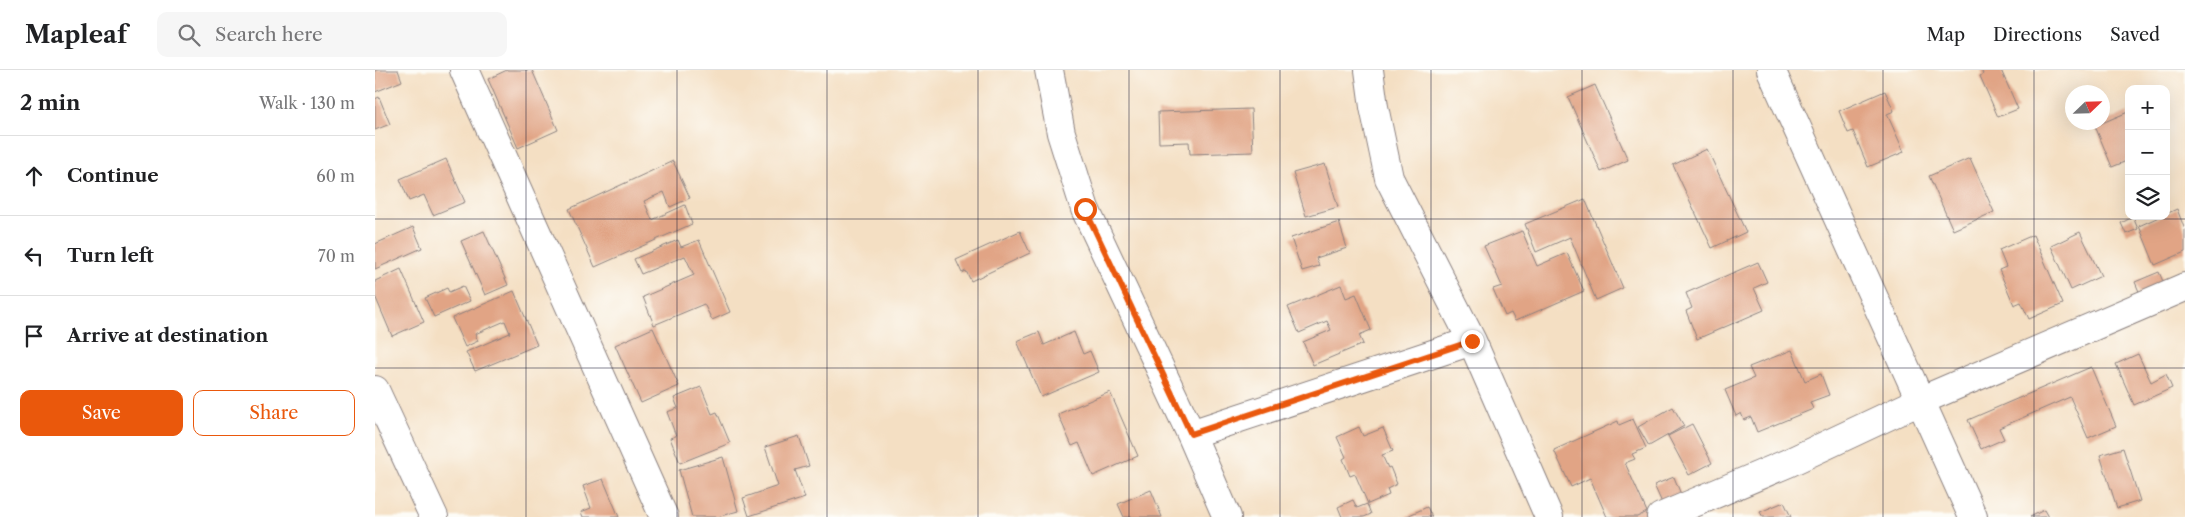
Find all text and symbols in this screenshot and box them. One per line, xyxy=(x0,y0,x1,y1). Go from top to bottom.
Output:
search box xyxy=(157,12,507,57)
text: Mapleaf xyxy=(25,20,127,49)
icon: search xyxy=(175,21,203,49)
text: Search here xyxy=(215,23,323,46)
text: Map xyxy=(1926,24,1965,46)
text: Directions xyxy=(1993,24,2082,46)
text: Saved xyxy=(2110,24,2160,46)
north arrow xyxy=(2065,85,2110,130)
map controls xyxy=(2125,85,2170,220)
button: + xyxy=(2125,85,2170,130)
text: 2 min xyxy=(20,90,80,115)
text: Walk · 130 m xyxy=(259,93,355,113)
button: − xyxy=(2125,130,2170,175)
icon: ahead xyxy=(20,162,48,190)
text: Continue xyxy=(67,164,159,187)
text: 60 m xyxy=(316,166,355,186)
button: layers xyxy=(2125,175,2170,220)
route start xyxy=(1074,198,1097,221)
icon: left xyxy=(20,242,48,270)
text: Turn left xyxy=(67,244,154,267)
text: 70 m xyxy=(318,246,355,266)
icon: arrive xyxy=(20,322,48,350)
text: Arrive at destination xyxy=(67,324,268,347)
route end xyxy=(1461,330,1484,353)
button: Save xyxy=(20,390,183,436)
button: Share xyxy=(193,390,355,436)

